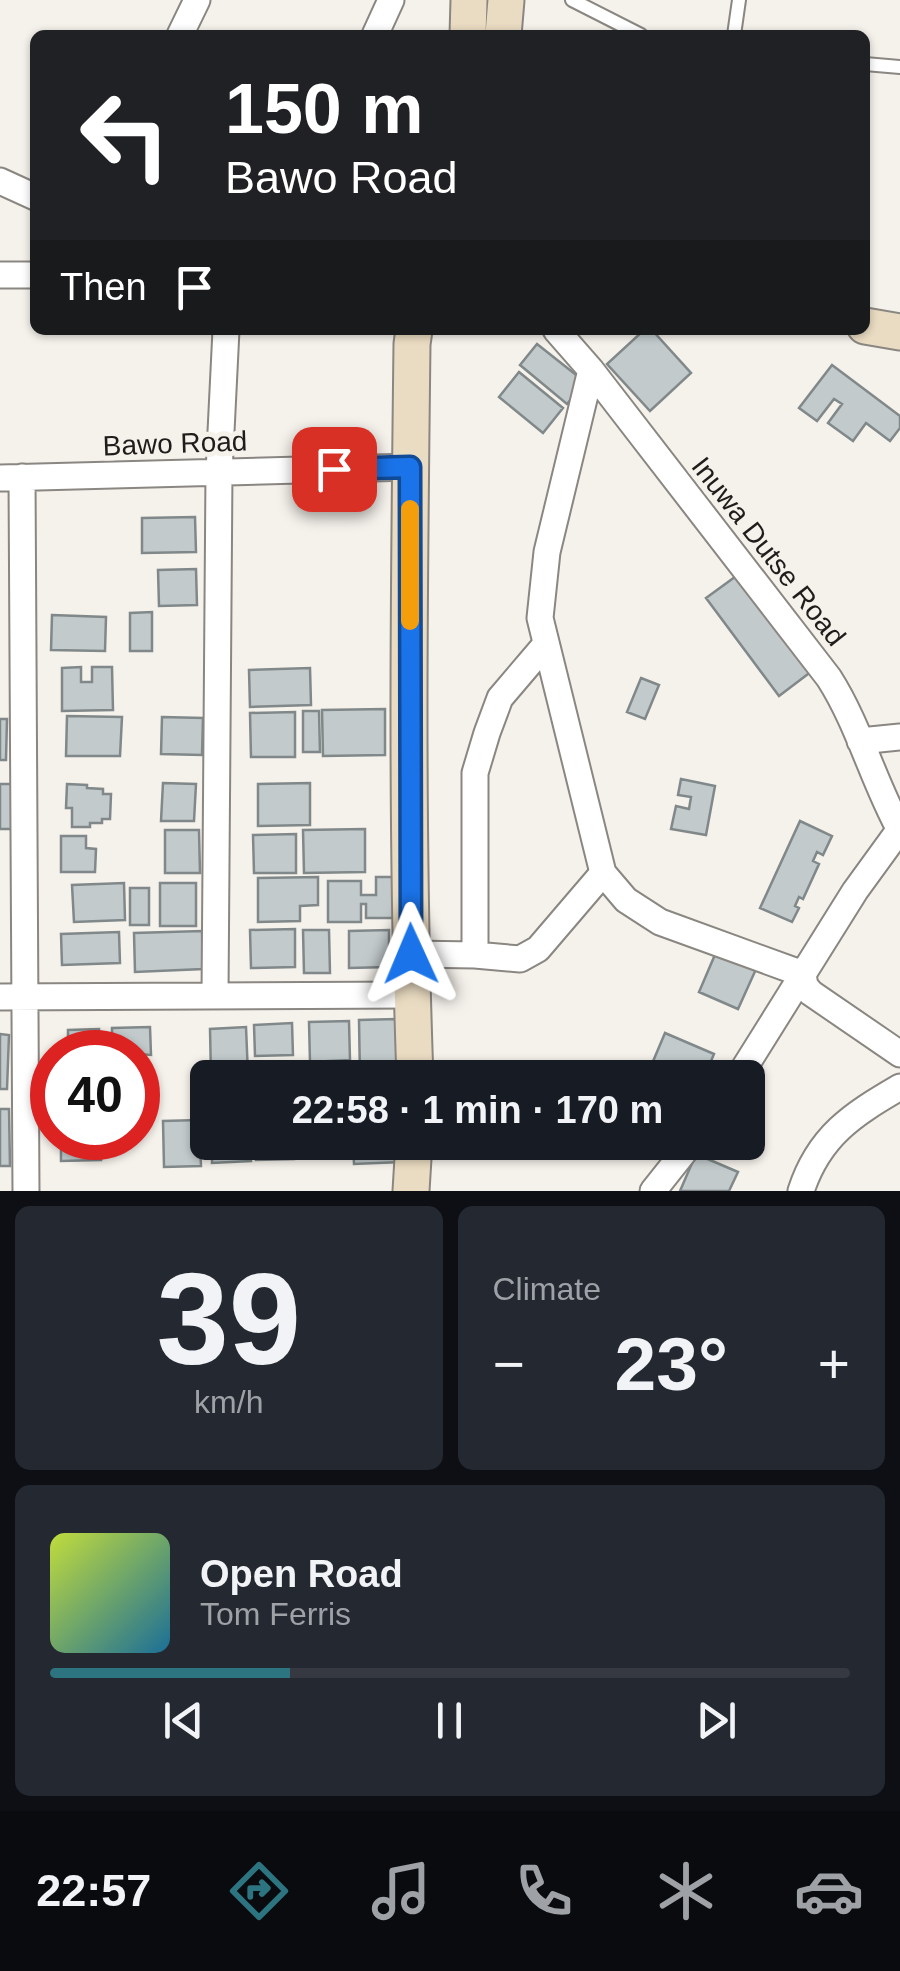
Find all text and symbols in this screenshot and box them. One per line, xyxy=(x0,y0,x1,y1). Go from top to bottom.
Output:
icon: left xyxy=(60,70,190,200)
text: 150 m xyxy=(225,70,423,148)
text: Bawo Road xyxy=(225,152,458,203)
icon: arrive xyxy=(167,260,222,315)
text: Then xyxy=(60,266,147,308)
street label: Bawo Road xyxy=(102,425,248,462)
pin xyxy=(292,427,377,512)
icon: arrive xyxy=(307,442,362,497)
street label: Inuwa Dutse Road xyxy=(685,451,852,652)
position arrow xyxy=(359,902,463,1006)
speed limit sign: 40 xyxy=(30,1030,160,1160)
text: 22:58 · 1 min · 170 m xyxy=(292,1089,663,1131)
text: 39 xyxy=(156,1246,301,1392)
text: Climate xyxy=(493,1271,601,1307)
text: 23° xyxy=(615,1322,728,1406)
text: − xyxy=(493,1333,525,1395)
text: + xyxy=(818,1333,850,1395)
text: km/h xyxy=(194,1384,263,1420)
text: Open Road xyxy=(200,1553,403,1595)
text: Tom Ferris xyxy=(200,1596,351,1632)
icon: previous xyxy=(156,1693,211,1748)
icon: pause xyxy=(422,1693,477,1748)
icon: next xyxy=(689,1693,744,1748)
icon: directions xyxy=(224,1856,294,1926)
icon: music xyxy=(366,1856,436,1926)
icon: phone xyxy=(509,1856,579,1926)
icon: climate xyxy=(651,1856,721,1926)
icon: car xyxy=(794,1856,864,1926)
text: 22:57 xyxy=(36,1865,151,1916)

